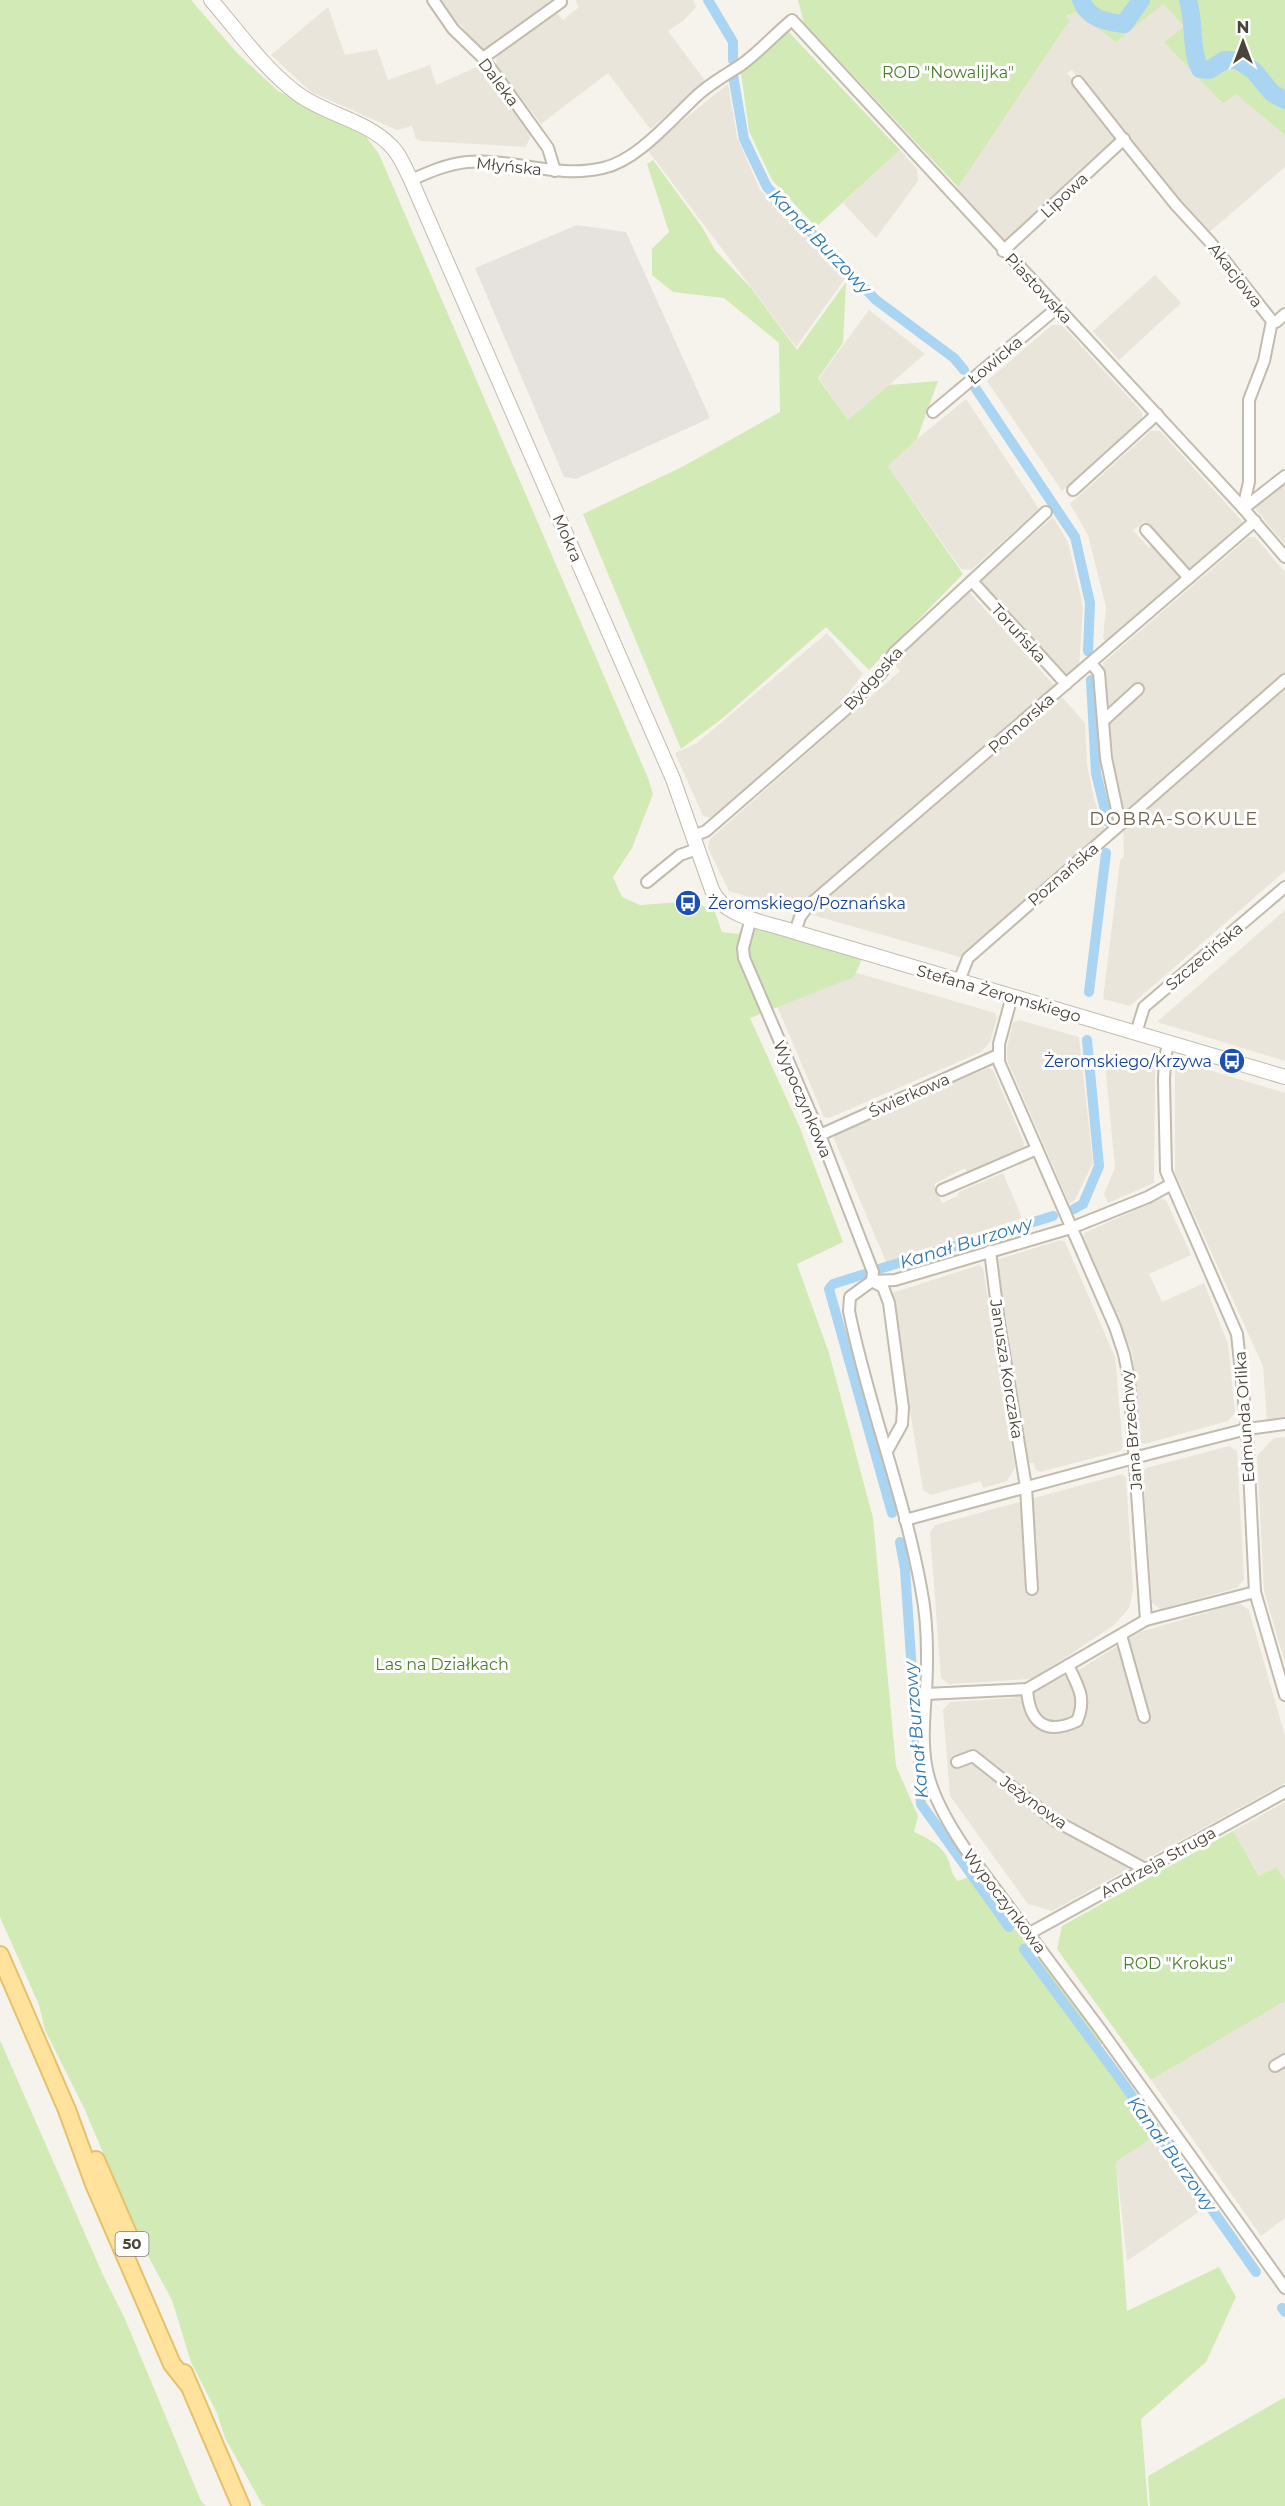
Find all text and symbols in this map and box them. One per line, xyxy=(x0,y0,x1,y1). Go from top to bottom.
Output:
north arrow xyxy=(1213,12,1273,72)
text: N xyxy=(1237,18,1249,37)
street label: Daleka xyxy=(474,54,523,110)
park label: ROD "Nowalijka" xyxy=(882,63,1014,82)
street label: Młyńska xyxy=(475,154,543,179)
street label: Lipowa xyxy=(1037,169,1092,222)
water label: Kanał Burzowy xyxy=(764,185,877,300)
street label: Akacjowa xyxy=(1205,239,1267,311)
street label: Piastowska xyxy=(1001,249,1076,328)
street label: Łowicka xyxy=(964,332,1026,389)
street label: Mokra xyxy=(549,512,586,565)
street label: Toruńska xyxy=(987,600,1050,667)
street label: Bydgoska xyxy=(840,643,907,714)
street label: Pomorska xyxy=(984,690,1058,757)
district label: DOBRA-SOKULE xyxy=(1089,808,1259,830)
street label: Poznańska xyxy=(1024,839,1102,910)
bus stop icon: Żeromskiego/Poznańska xyxy=(673,888,703,918)
place label: Żeromskiego/Poznańska xyxy=(708,894,906,913)
street label: Szczecińska xyxy=(1162,919,1247,994)
street label: Stefana Żeromskiego xyxy=(914,961,1083,1026)
street label: Wypoczynkowa xyxy=(769,1038,836,1161)
bus stop icon: Żeromskiego/Krzywa xyxy=(1217,1046,1247,1076)
place label: Żeromskiego/Krzywa xyxy=(1044,1052,1212,1071)
street label: Świerkowa xyxy=(866,1069,952,1122)
water label: Kanał Burzowy xyxy=(897,1212,1036,1274)
street label: Janusza Korczaka xyxy=(986,1297,1027,1440)
street label: Edmunda Orlika xyxy=(1230,1351,1259,1483)
street label: Jana Brzechwy xyxy=(1117,1369,1146,1492)
park label: Las na Działkach xyxy=(375,1655,509,1674)
water label: Kanał Burzowy xyxy=(899,1659,933,1799)
street label: Jeżynowa xyxy=(996,1771,1071,1833)
street label: Andrzeja Struga xyxy=(1097,1823,1219,1902)
street label: Wypoczynkowa xyxy=(959,1845,1050,1957)
park label: ROD "Krokus" xyxy=(1123,1954,1233,1973)
water label: Kanał Burzowy xyxy=(1123,2092,1222,2217)
road number: 50 xyxy=(116,2232,148,2256)

